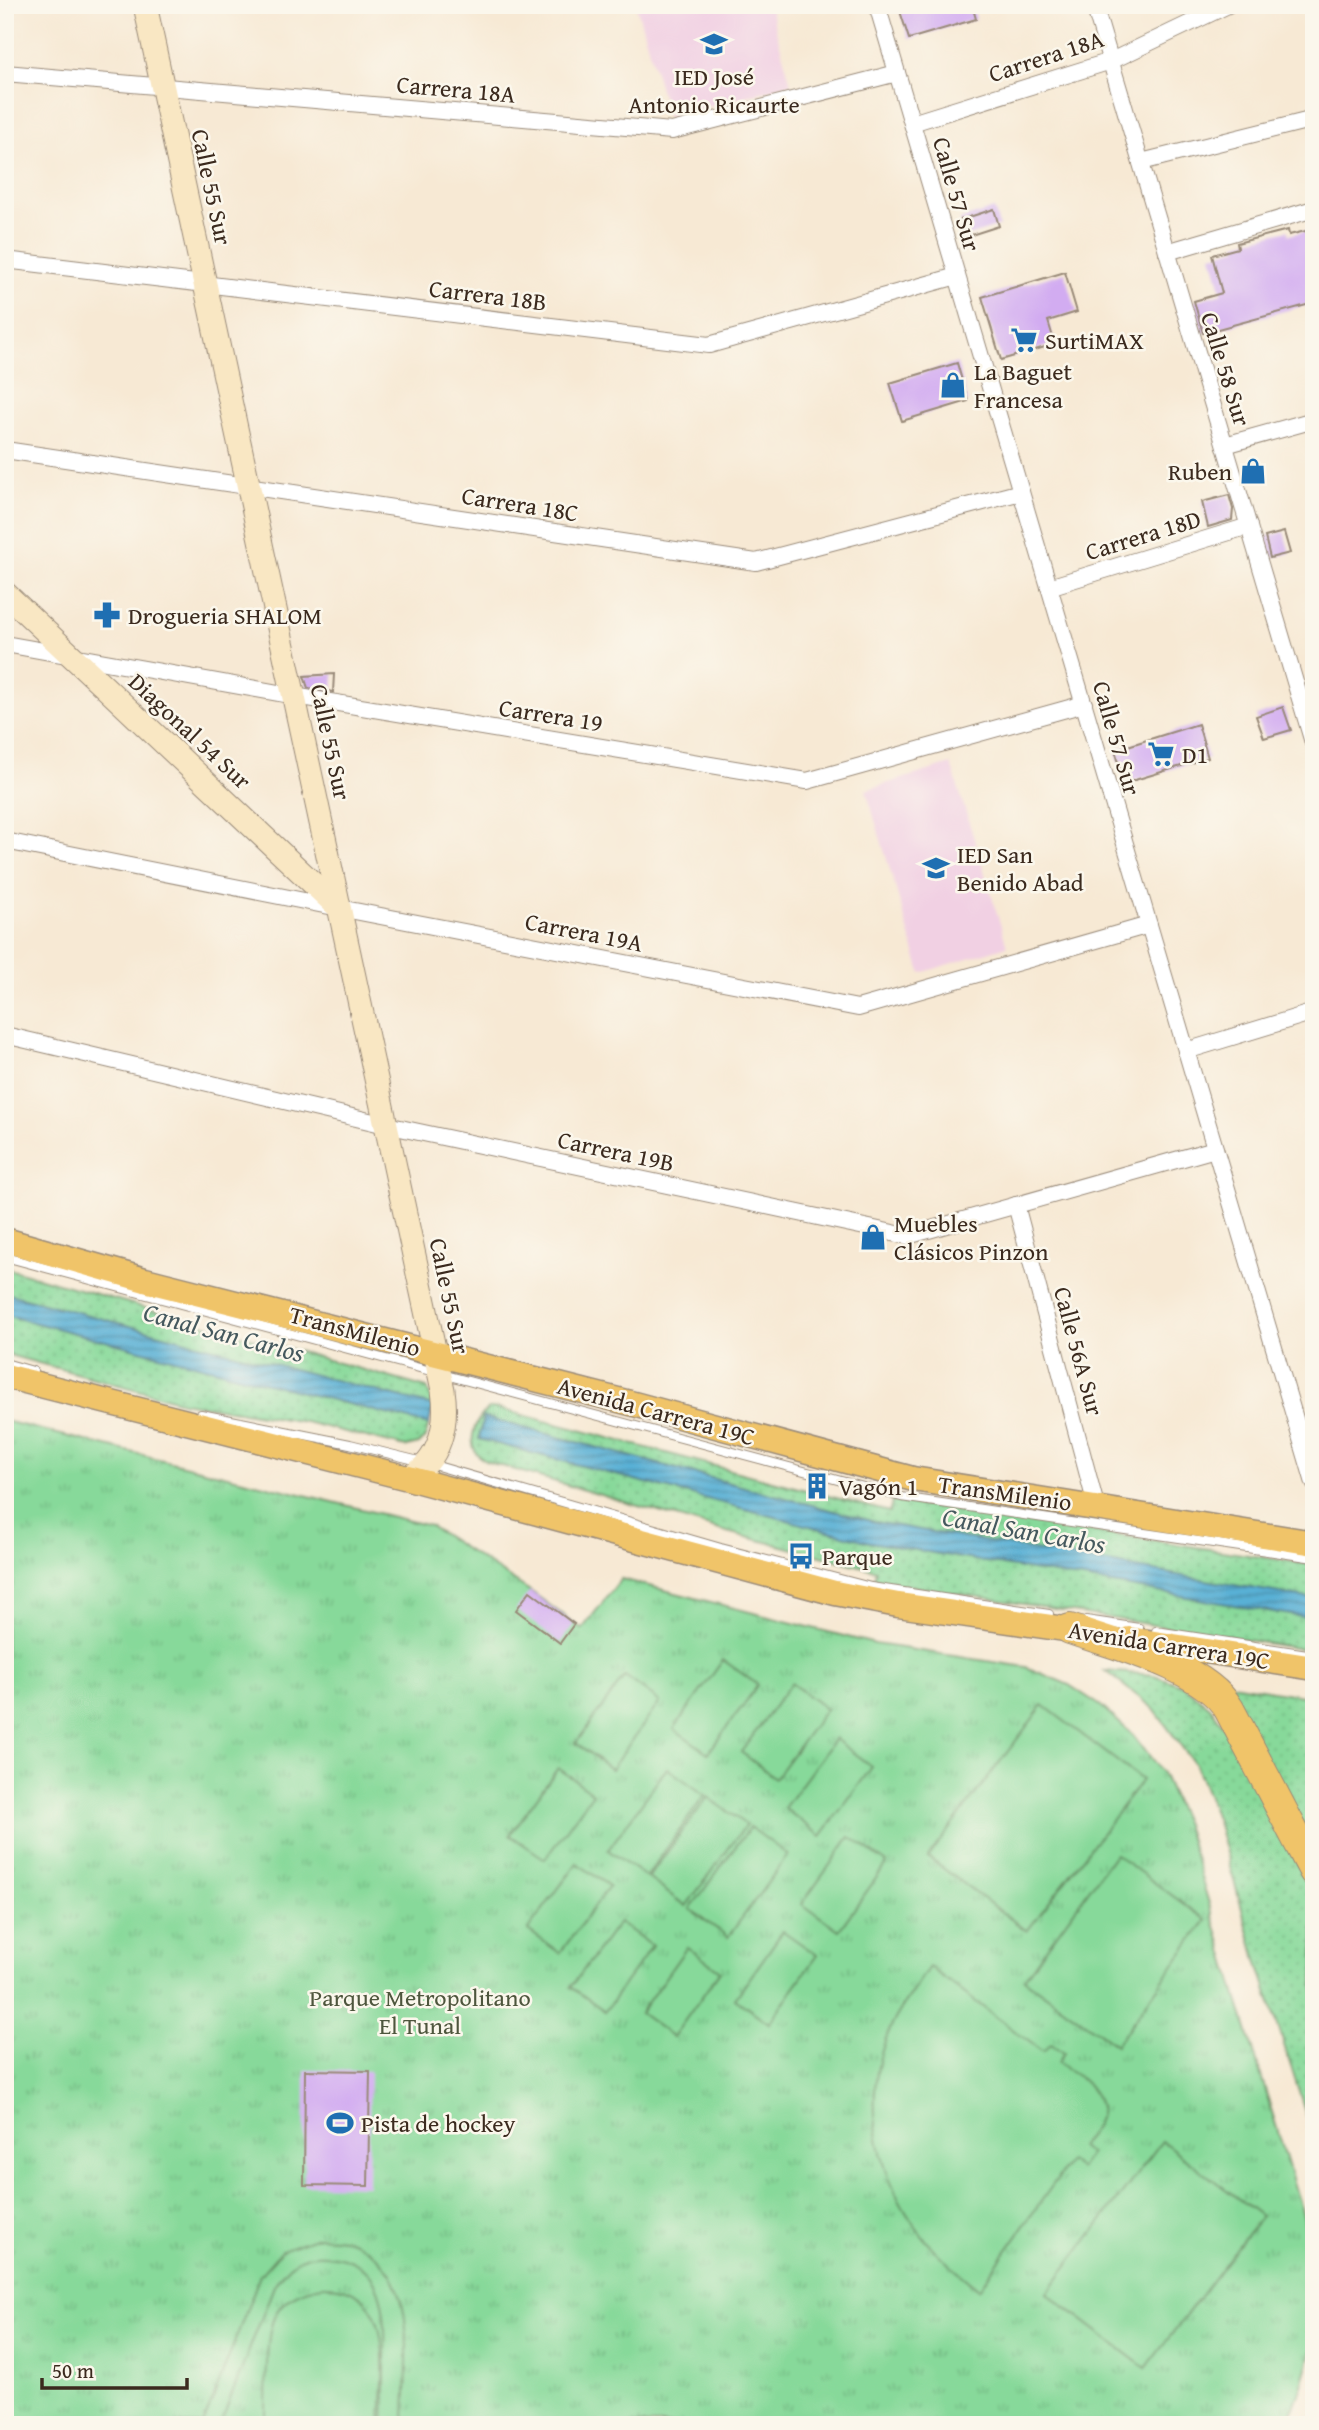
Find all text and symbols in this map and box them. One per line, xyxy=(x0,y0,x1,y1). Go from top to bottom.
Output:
street label: Carrera 18A xyxy=(984,21,1108,91)
school or university icon: IED José Antonio Ricaurte xyxy=(699,29,729,59)
place label: IED José Antonio Ricaurte xyxy=(628,59,800,122)
street label: Carrera 18A xyxy=(395,66,517,112)
street label: Calle 55 Sur xyxy=(183,126,241,248)
street label: Calle 57 Sur xyxy=(924,133,990,255)
street label: Carrera 18B xyxy=(427,270,549,320)
street label: Calle 58 Sur xyxy=(1192,308,1260,430)
place label: SurtiMAX xyxy=(1045,323,1144,358)
supermarket icon: SurtiMAX xyxy=(1009,325,1039,355)
place label: La Baguet Francesa xyxy=(974,354,1072,417)
shop icon: La Baguet Francesa xyxy=(938,370,968,400)
place label: Ruben xyxy=(1168,454,1233,489)
shop icon: Ruben xyxy=(1238,456,1268,486)
street label: Carrera 18C xyxy=(459,478,581,530)
street label: Carrera 18D xyxy=(1081,501,1205,569)
place label: Drogueria SHALOM xyxy=(128,598,322,633)
pharmacy icon: Drogueria SHALOM xyxy=(92,600,122,630)
street label: Diagonal 54 Sur xyxy=(121,665,259,797)
street label: Calle 57 Sur xyxy=(1084,677,1150,799)
street label: Calle 55 Sur xyxy=(302,681,360,803)
street label: Carrera 19 xyxy=(497,690,605,740)
place label: D1 xyxy=(1182,737,1208,772)
supermarket icon: D1 xyxy=(1146,739,1176,769)
place label: IED San Benido Abad xyxy=(957,837,1084,900)
school or university icon: IED San Benido Abad xyxy=(921,853,951,883)
street label: Carrera 19A xyxy=(522,903,646,961)
street label: Carrera 19B xyxy=(555,1122,677,1180)
place label: Muebles Clásicos Pinzon xyxy=(894,1206,1049,1269)
shop icon: Muebles Clásicos Pinzon xyxy=(858,1222,888,1252)
street label: Calle 55 Sur xyxy=(421,1235,479,1357)
street label: Calle 56A Sur xyxy=(1045,1283,1113,1419)
water label: Canal San Carlos xyxy=(139,1292,309,1372)
street label: TransMilenio xyxy=(286,1297,424,1365)
street label: Avenida Carrera 19C xyxy=(553,1368,759,1454)
street label: TransMilenio xyxy=(936,1466,1074,1520)
place label: Vagón 1 xyxy=(838,1469,918,1504)
building icon: Vagón 1 xyxy=(802,1471,832,1501)
water label: Canal San Carlos xyxy=(939,1496,1109,1564)
place label: Parque xyxy=(822,1539,893,1574)
bus stop icon: Parque xyxy=(786,1541,816,1571)
street label: Avenida Carrera 19C xyxy=(1066,1612,1272,1678)
park label: Parque Metropolitano El Tunal xyxy=(309,1980,531,2043)
place label: Pista de hockey xyxy=(361,2106,516,2141)
sports icon: Pista de hockey xyxy=(325,2108,355,2138)
scale bar xyxy=(42,2346,187,2390)
text: 50 m xyxy=(52,2355,94,2386)

